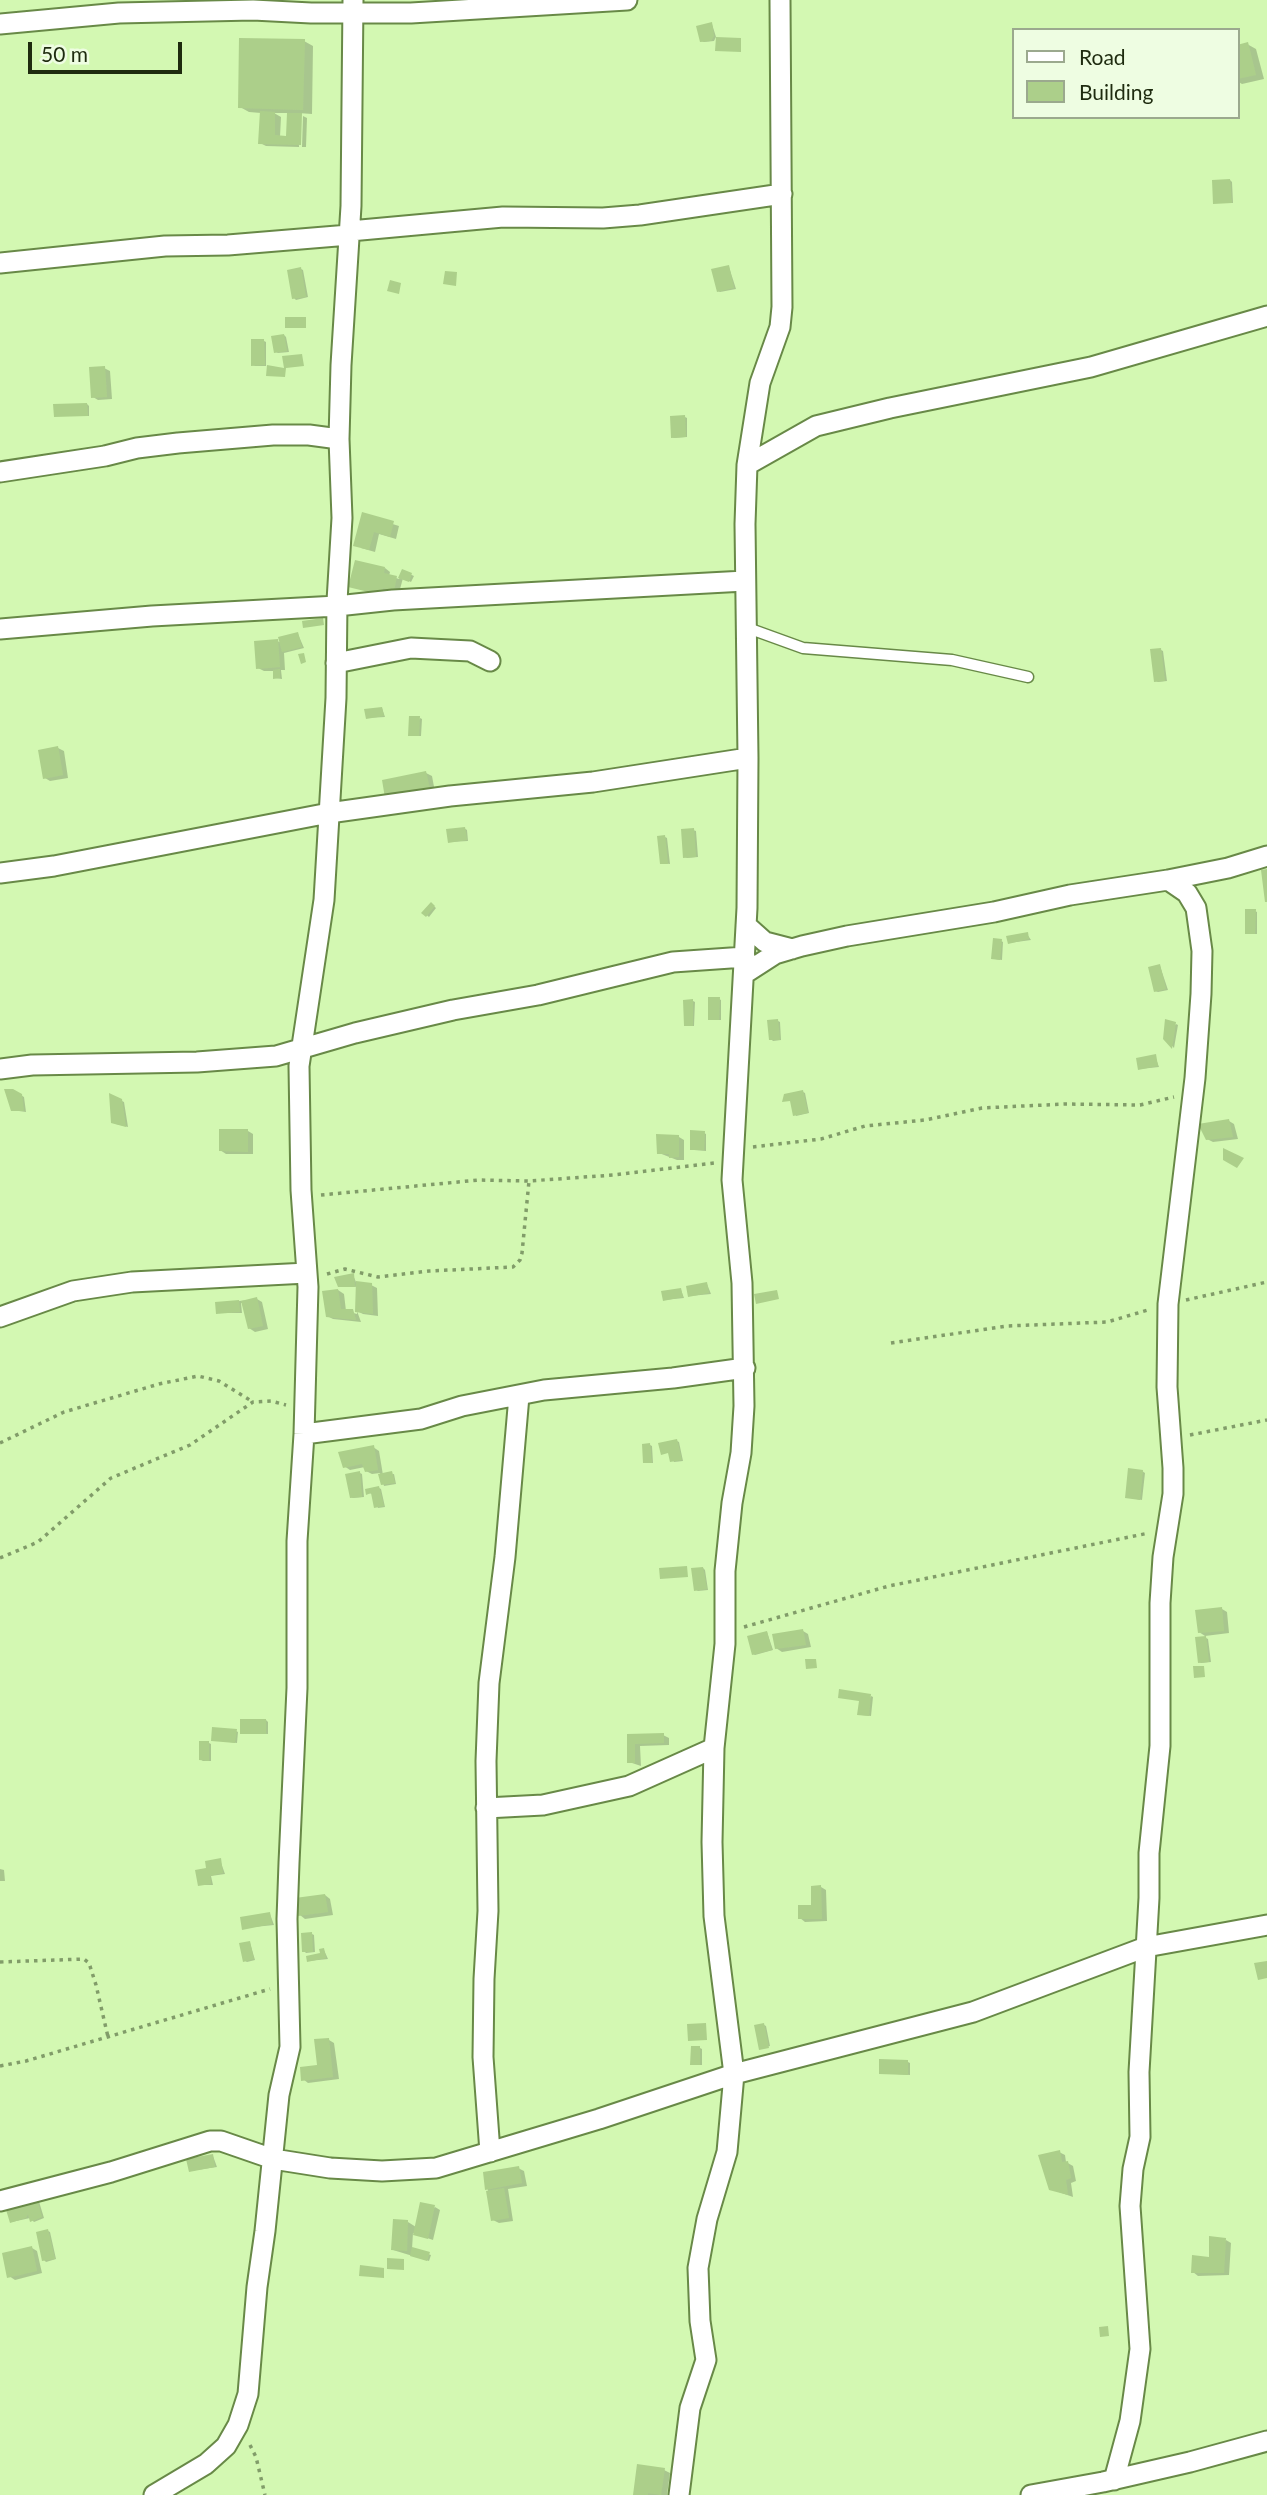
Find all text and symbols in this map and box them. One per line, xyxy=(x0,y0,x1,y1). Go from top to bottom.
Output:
scale bar xyxy=(32,28,186,72)
legend xyxy=(1012,28,1239,119)
text: 50 m xyxy=(41,41,88,66)
text: Road xyxy=(1079,44,1126,69)
text: Building xyxy=(1079,79,1154,104)

